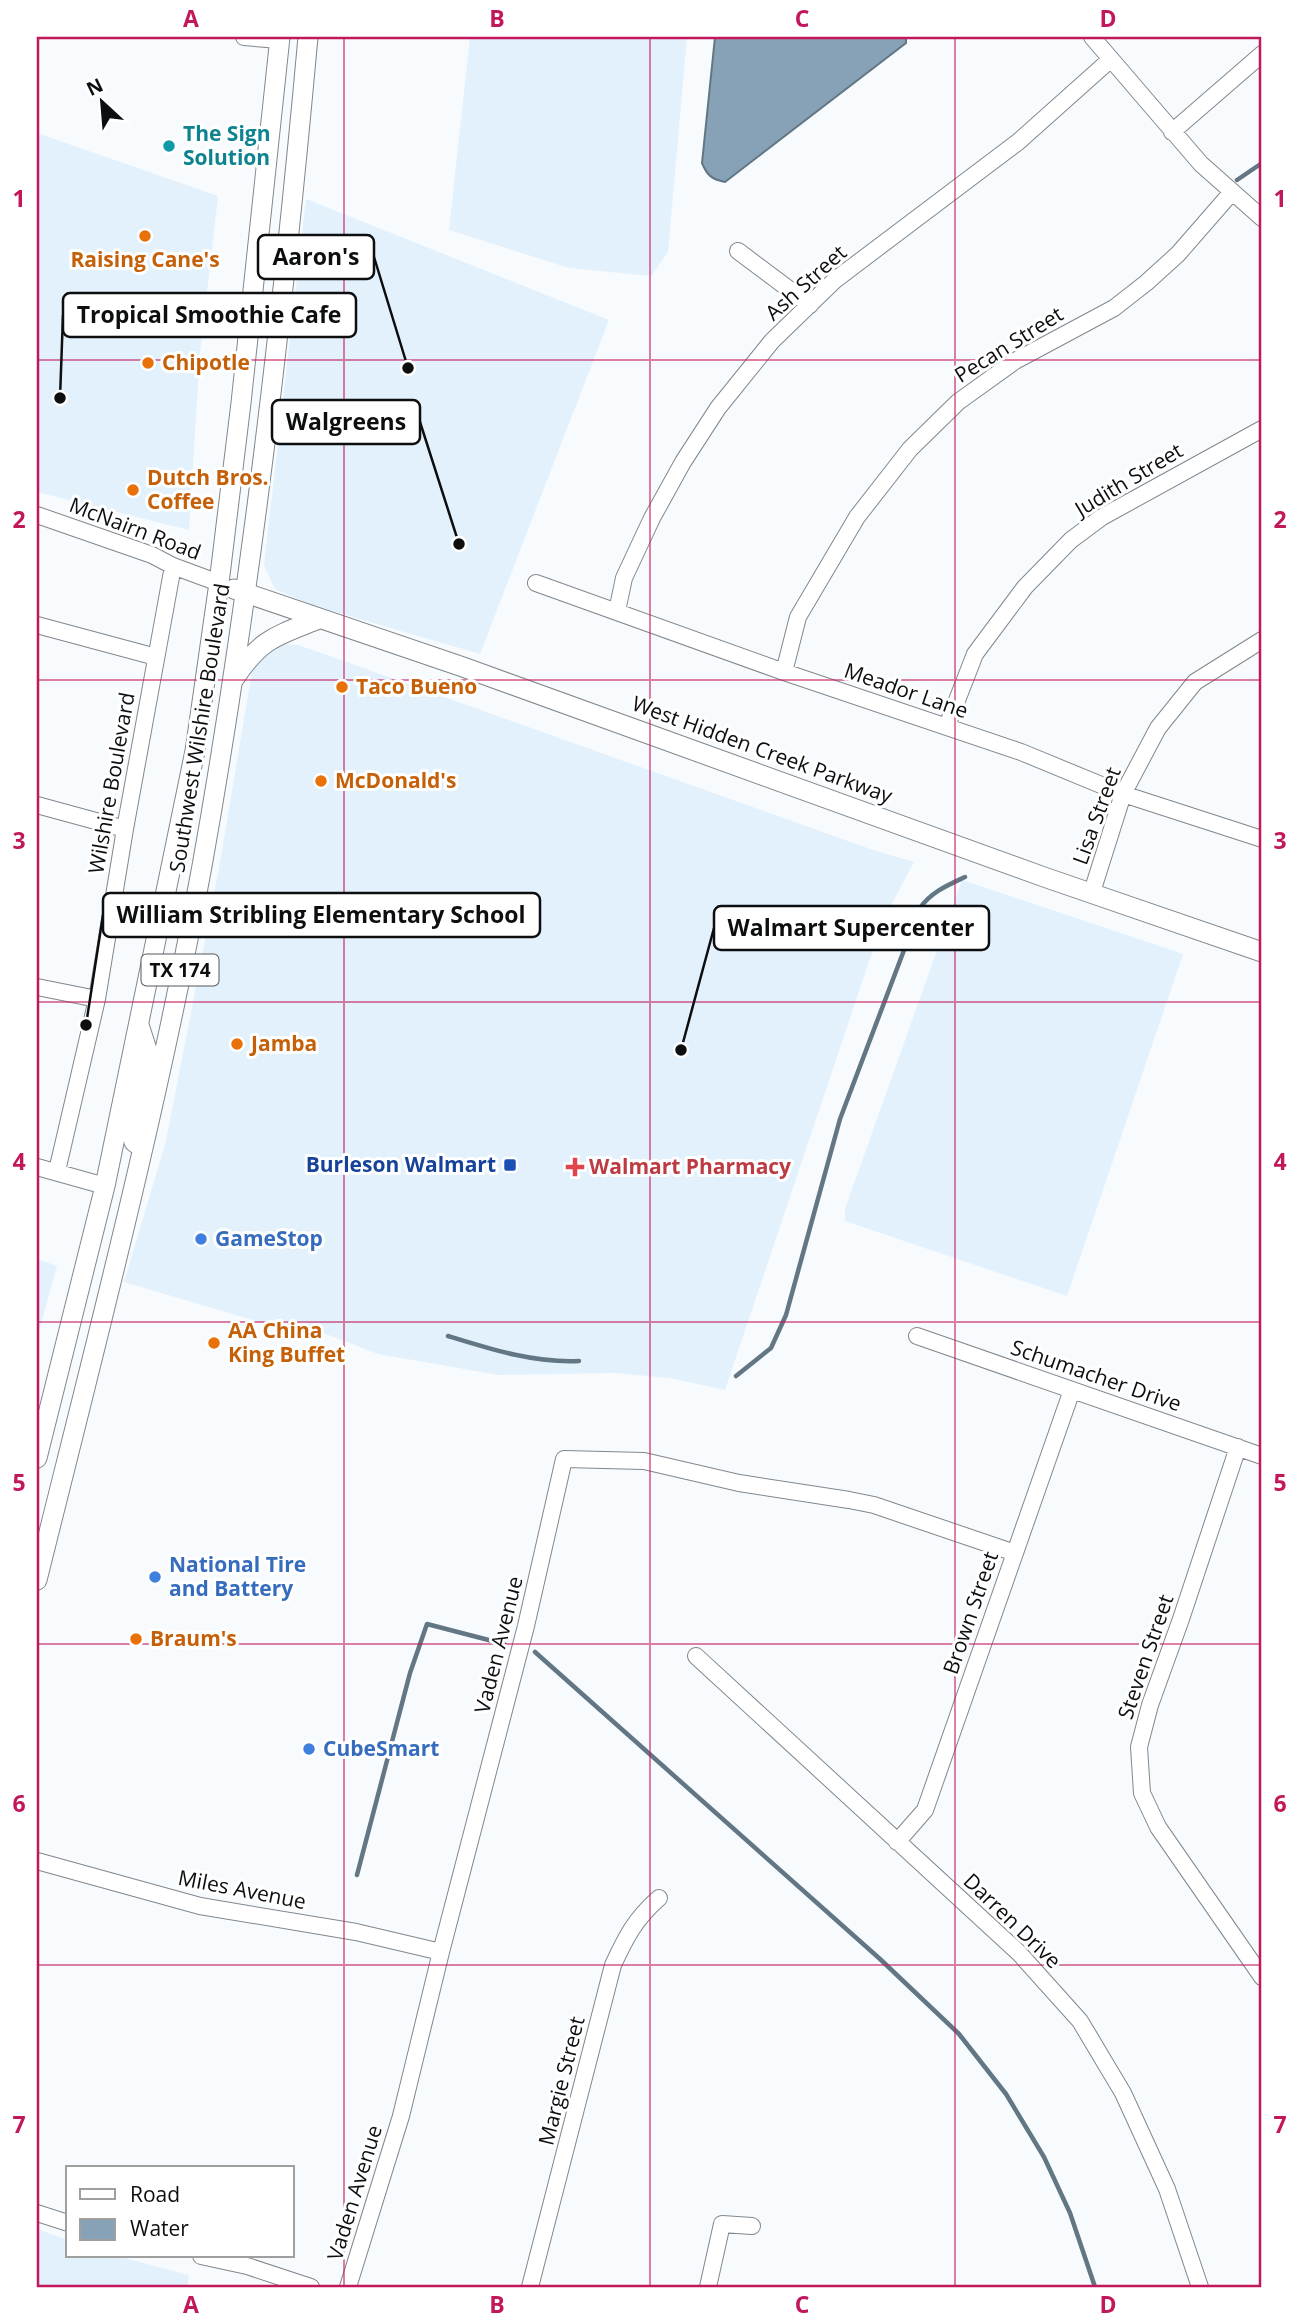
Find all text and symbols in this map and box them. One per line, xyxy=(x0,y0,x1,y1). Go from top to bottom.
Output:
text: A xyxy=(183,2,199,34)
text: B xyxy=(489,2,505,34)
text: C xyxy=(795,2,809,34)
text: D xyxy=(1099,2,1117,34)
north arrow xyxy=(66,66,136,136)
text: N xyxy=(82,72,107,102)
place label: The Sign Solution xyxy=(183,119,270,171)
marker: The Sign Solution xyxy=(161,138,177,154)
text: 1 xyxy=(12,182,26,214)
text: 1 xyxy=(1273,182,1287,214)
marker: Raising Cane's xyxy=(137,228,153,244)
callout: Aaron's xyxy=(258,235,374,279)
street label: Ash Street xyxy=(759,238,852,326)
text: Aaron's xyxy=(272,240,360,272)
place label: Raising Cane's xyxy=(70,245,220,273)
callout: Tropical Smoothie Cafe xyxy=(63,293,356,337)
text: Tropical Smoothie Cafe xyxy=(77,298,341,330)
street label: Pecan Street xyxy=(949,300,1068,389)
place label: Chipotle xyxy=(162,348,250,376)
marker: Chipotle xyxy=(140,355,156,371)
callout: Walgreens xyxy=(272,400,420,444)
text: Walgreens xyxy=(286,405,406,437)
street label: Judith Street xyxy=(1068,436,1188,523)
place label: Dutch Bros. Coffee xyxy=(147,463,269,515)
marker: Dutch Bros. Coffee xyxy=(125,482,141,498)
street label: McNairn Road xyxy=(66,490,205,566)
text: 2 xyxy=(12,503,26,535)
text: 2 xyxy=(1273,503,1287,535)
street label: Southwest Wilshire Boulevard xyxy=(162,581,236,874)
street label: Meador Lane xyxy=(841,656,972,724)
place label: Taco Bueno xyxy=(356,672,477,700)
marker: Taco Bueno xyxy=(334,679,350,695)
street label: West Hidden Creek Parkway xyxy=(628,689,897,809)
street label: Wilshire Boulevard xyxy=(81,690,141,876)
street label: Lisa Street xyxy=(1065,763,1127,868)
place label: McDonald's xyxy=(335,766,456,794)
marker: McDonald's xyxy=(313,773,329,789)
text: 3 xyxy=(12,824,26,856)
text: 3 xyxy=(1273,824,1287,856)
callout: William Stribling Elementary School xyxy=(103,893,540,937)
text: William Stribling Elementary School xyxy=(117,898,525,930)
callout: Walmart Supercenter xyxy=(714,906,989,950)
text: Walmart Supercenter xyxy=(728,911,974,943)
road number: TX 174 xyxy=(142,954,218,986)
place label: Jamba xyxy=(249,1029,317,1057)
marker: Jamba xyxy=(229,1036,245,1052)
text: 4 xyxy=(12,1145,26,1177)
text: 4 xyxy=(1273,1145,1287,1177)
place label: Burleson Walmart xyxy=(306,1150,496,1178)
place label: Walmart Pharmacy xyxy=(589,1152,791,1180)
marker: Burleson Walmart xyxy=(502,1157,518,1173)
marker: Walmart Pharmacy xyxy=(567,1159,583,1175)
place label: GameStop xyxy=(215,1224,323,1252)
marker: GameStop xyxy=(193,1231,209,1247)
place label: AA China King Buffet xyxy=(228,1316,345,1368)
street label: Schumacher Drive xyxy=(1007,1333,1185,1417)
marker: AA China King Buffet xyxy=(206,1335,222,1351)
text: 5 xyxy=(12,1466,26,1498)
text: 5 xyxy=(1273,1466,1287,1498)
street label: Brown Street xyxy=(936,1548,1004,1678)
place label: National Tire and Battery xyxy=(169,1550,306,1602)
marker: National Tire and Battery xyxy=(147,1569,163,1585)
street label: Vaden Avenue xyxy=(467,1573,529,1716)
street label: Steven Street xyxy=(1111,1591,1179,1723)
place label: Braum's xyxy=(150,1624,237,1652)
marker: Braum's xyxy=(128,1631,144,1647)
place label: CubeSmart xyxy=(323,1734,439,1762)
marker: CubeSmart xyxy=(301,1741,317,1757)
text: 6 xyxy=(12,1787,26,1819)
text: 6 xyxy=(1273,1787,1287,1819)
street label: Miles Avenue xyxy=(176,1863,309,1915)
street label: Darren Drive xyxy=(958,1867,1068,1974)
street label: Margie Street xyxy=(532,2013,591,2148)
text: 7 xyxy=(12,2108,26,2140)
text: 7 xyxy=(1273,2108,1287,2140)
street label: Vaden Avenue xyxy=(320,2122,388,2264)
legend xyxy=(66,2166,294,2258)
text: Road xyxy=(130,2180,180,2208)
text: Water xyxy=(130,2214,189,2242)
text: A xyxy=(183,2288,199,2320)
text: B xyxy=(489,2288,505,2320)
text: C xyxy=(795,2288,809,2320)
text: D xyxy=(1099,2288,1117,2320)

